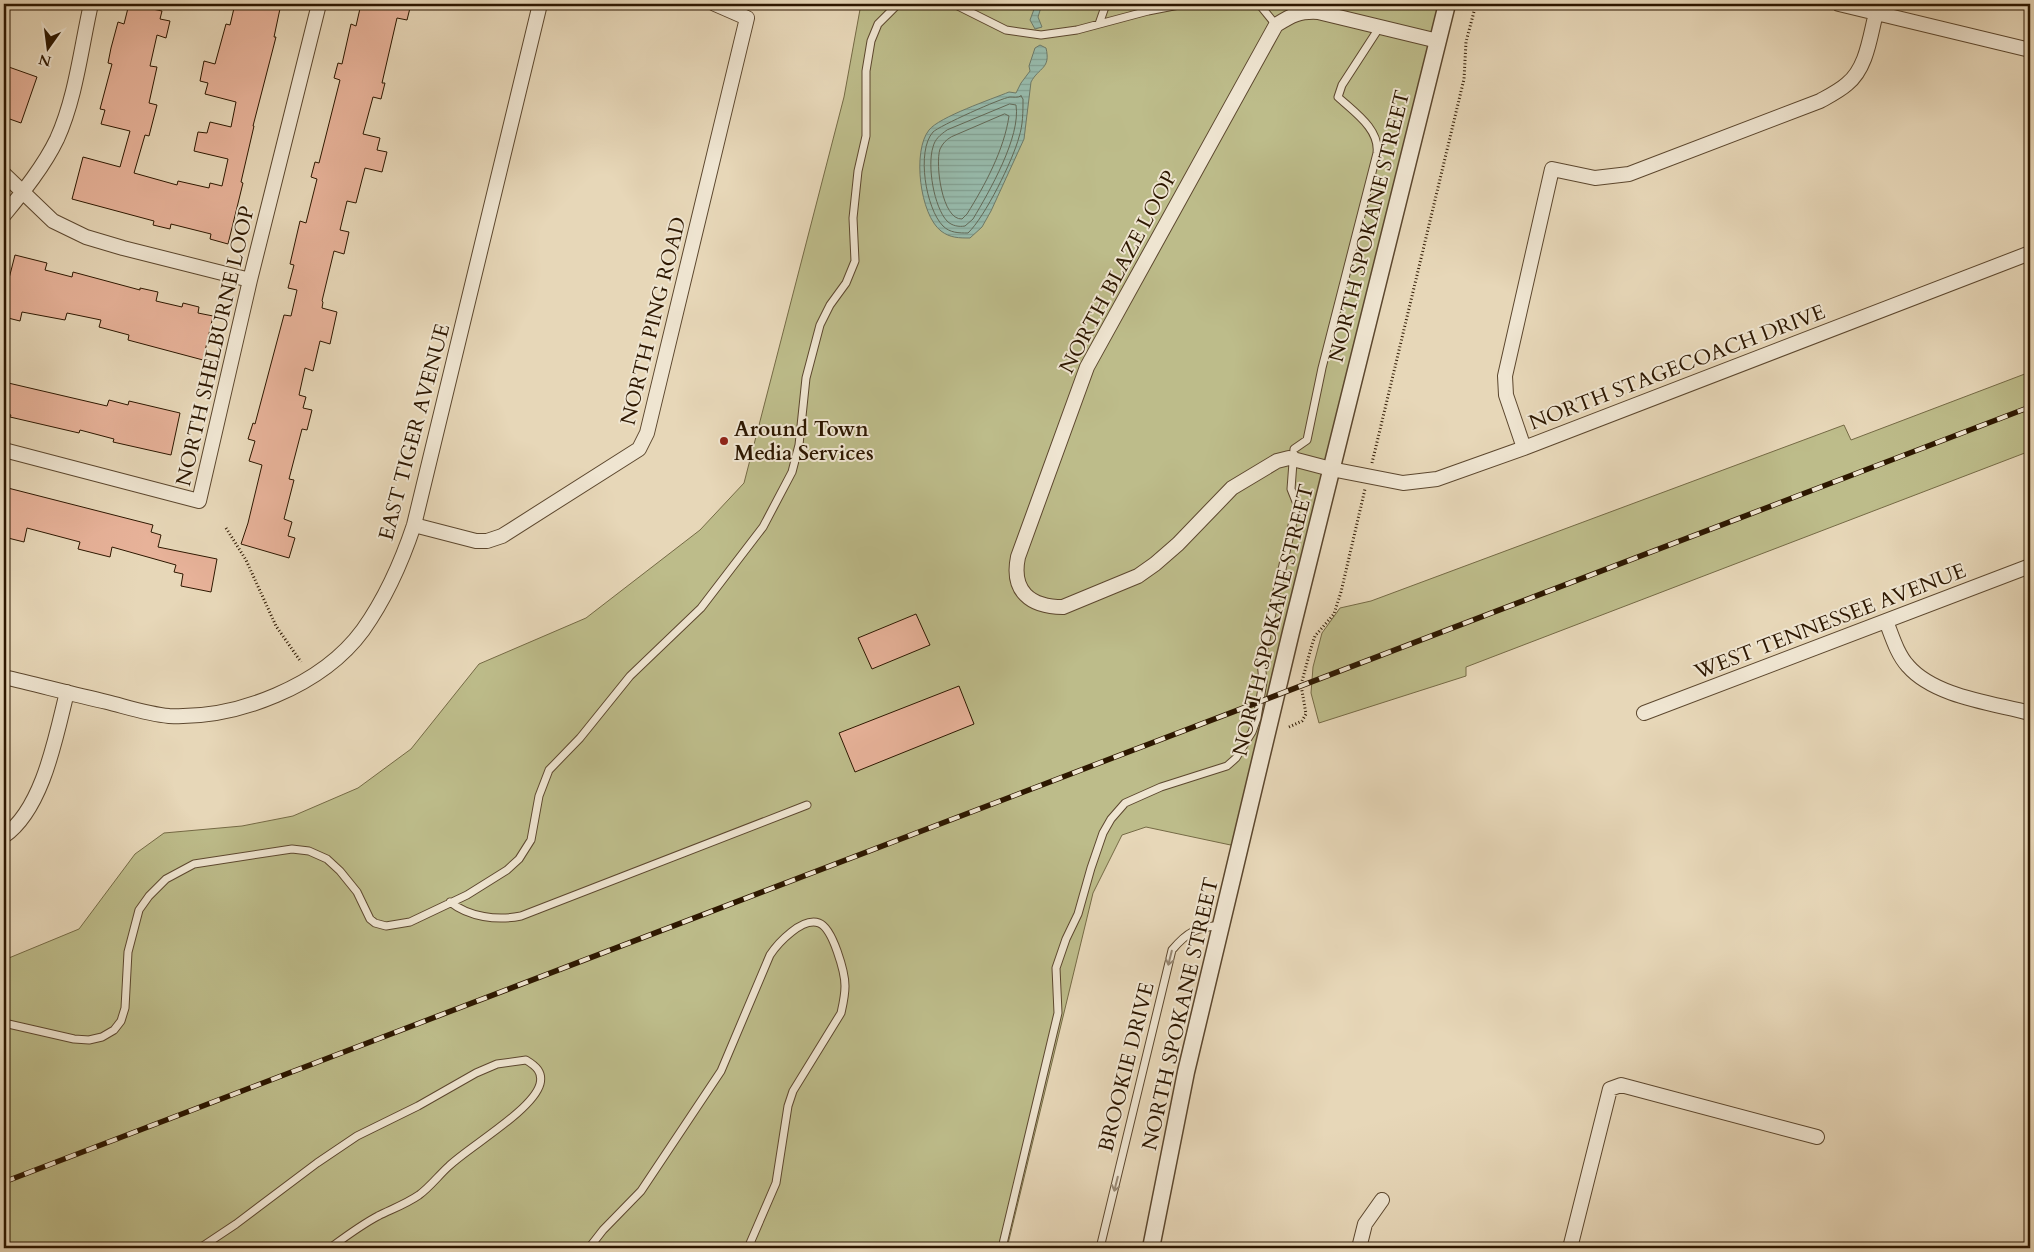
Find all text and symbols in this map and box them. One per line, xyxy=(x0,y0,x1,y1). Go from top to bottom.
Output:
north arrow xyxy=(22,22,72,72)
text: N xyxy=(37,49,53,71)
street label: NORTH SPOKANE STREET xyxy=(1322,87,1417,365)
street label: NORTH BLAZE LOOP xyxy=(1053,166,1184,379)
street label: NORTH SHELBURNE LOOP xyxy=(169,203,262,489)
street label: NORTH PING ROAD xyxy=(614,214,693,428)
street label: NORTH STAGECOACH DRIVE xyxy=(1525,297,1830,437)
street label: EAST TIGER AVENUE xyxy=(372,321,457,544)
place label: Around Town Media Services xyxy=(734,415,874,468)
marker: Around Town Media Services xyxy=(718,435,730,447)
street label: NORTH SPOKANE STREET xyxy=(1226,481,1321,759)
street label: WEST TENNESSEE AVENUE xyxy=(1689,556,1970,687)
street label: NORTH SPOKANE STREET xyxy=(1135,875,1226,1153)
one-way arrow xyxy=(1165,950,1174,966)
street label: BROOKIE DRIVE xyxy=(1091,979,1162,1155)
one-way arrow xyxy=(1111,1176,1120,1192)

